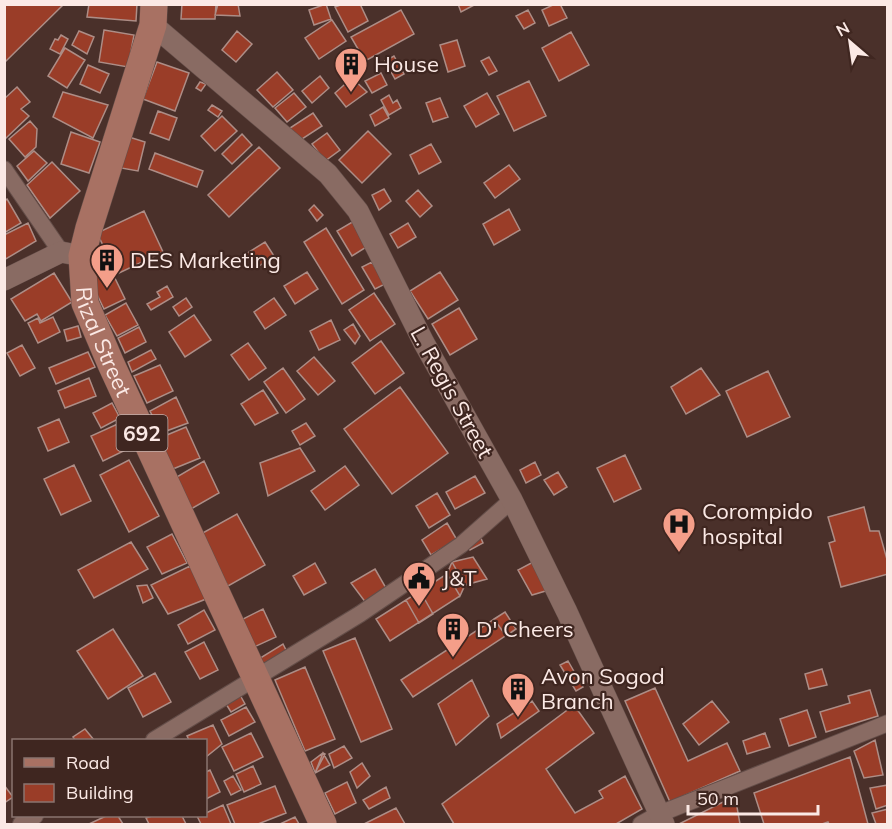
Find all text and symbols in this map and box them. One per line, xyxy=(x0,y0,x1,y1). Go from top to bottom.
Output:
north arrow xyxy=(820,12,880,72)
text: N xyxy=(833,17,853,41)
building icon: House xyxy=(333,46,369,93)
place label: House xyxy=(374,50,439,78)
building icon: DES Marketing xyxy=(89,242,125,289)
place label: DES Marketing xyxy=(130,246,281,274)
street label: Rizal Street xyxy=(70,286,138,401)
street label: L. Regis Street xyxy=(404,321,500,463)
road number: 692 xyxy=(116,415,168,451)
place label: Corompido hospital xyxy=(702,497,813,550)
hospital icon: Corompido hospital xyxy=(661,506,697,553)
public building icon: J&T xyxy=(401,560,437,607)
place label: J&T xyxy=(442,564,477,592)
building icon: D' Cheers xyxy=(435,611,471,658)
place label: D' Cheers xyxy=(476,615,574,643)
place label: Avon Sogod Branch xyxy=(541,662,665,715)
building icon: Avon Sogod Branch xyxy=(500,671,536,718)
legend xyxy=(12,739,207,817)
text: Road xyxy=(66,751,110,774)
scale bar xyxy=(688,778,818,816)
text: Building xyxy=(66,781,134,804)
text: 50 m xyxy=(697,787,739,810)

